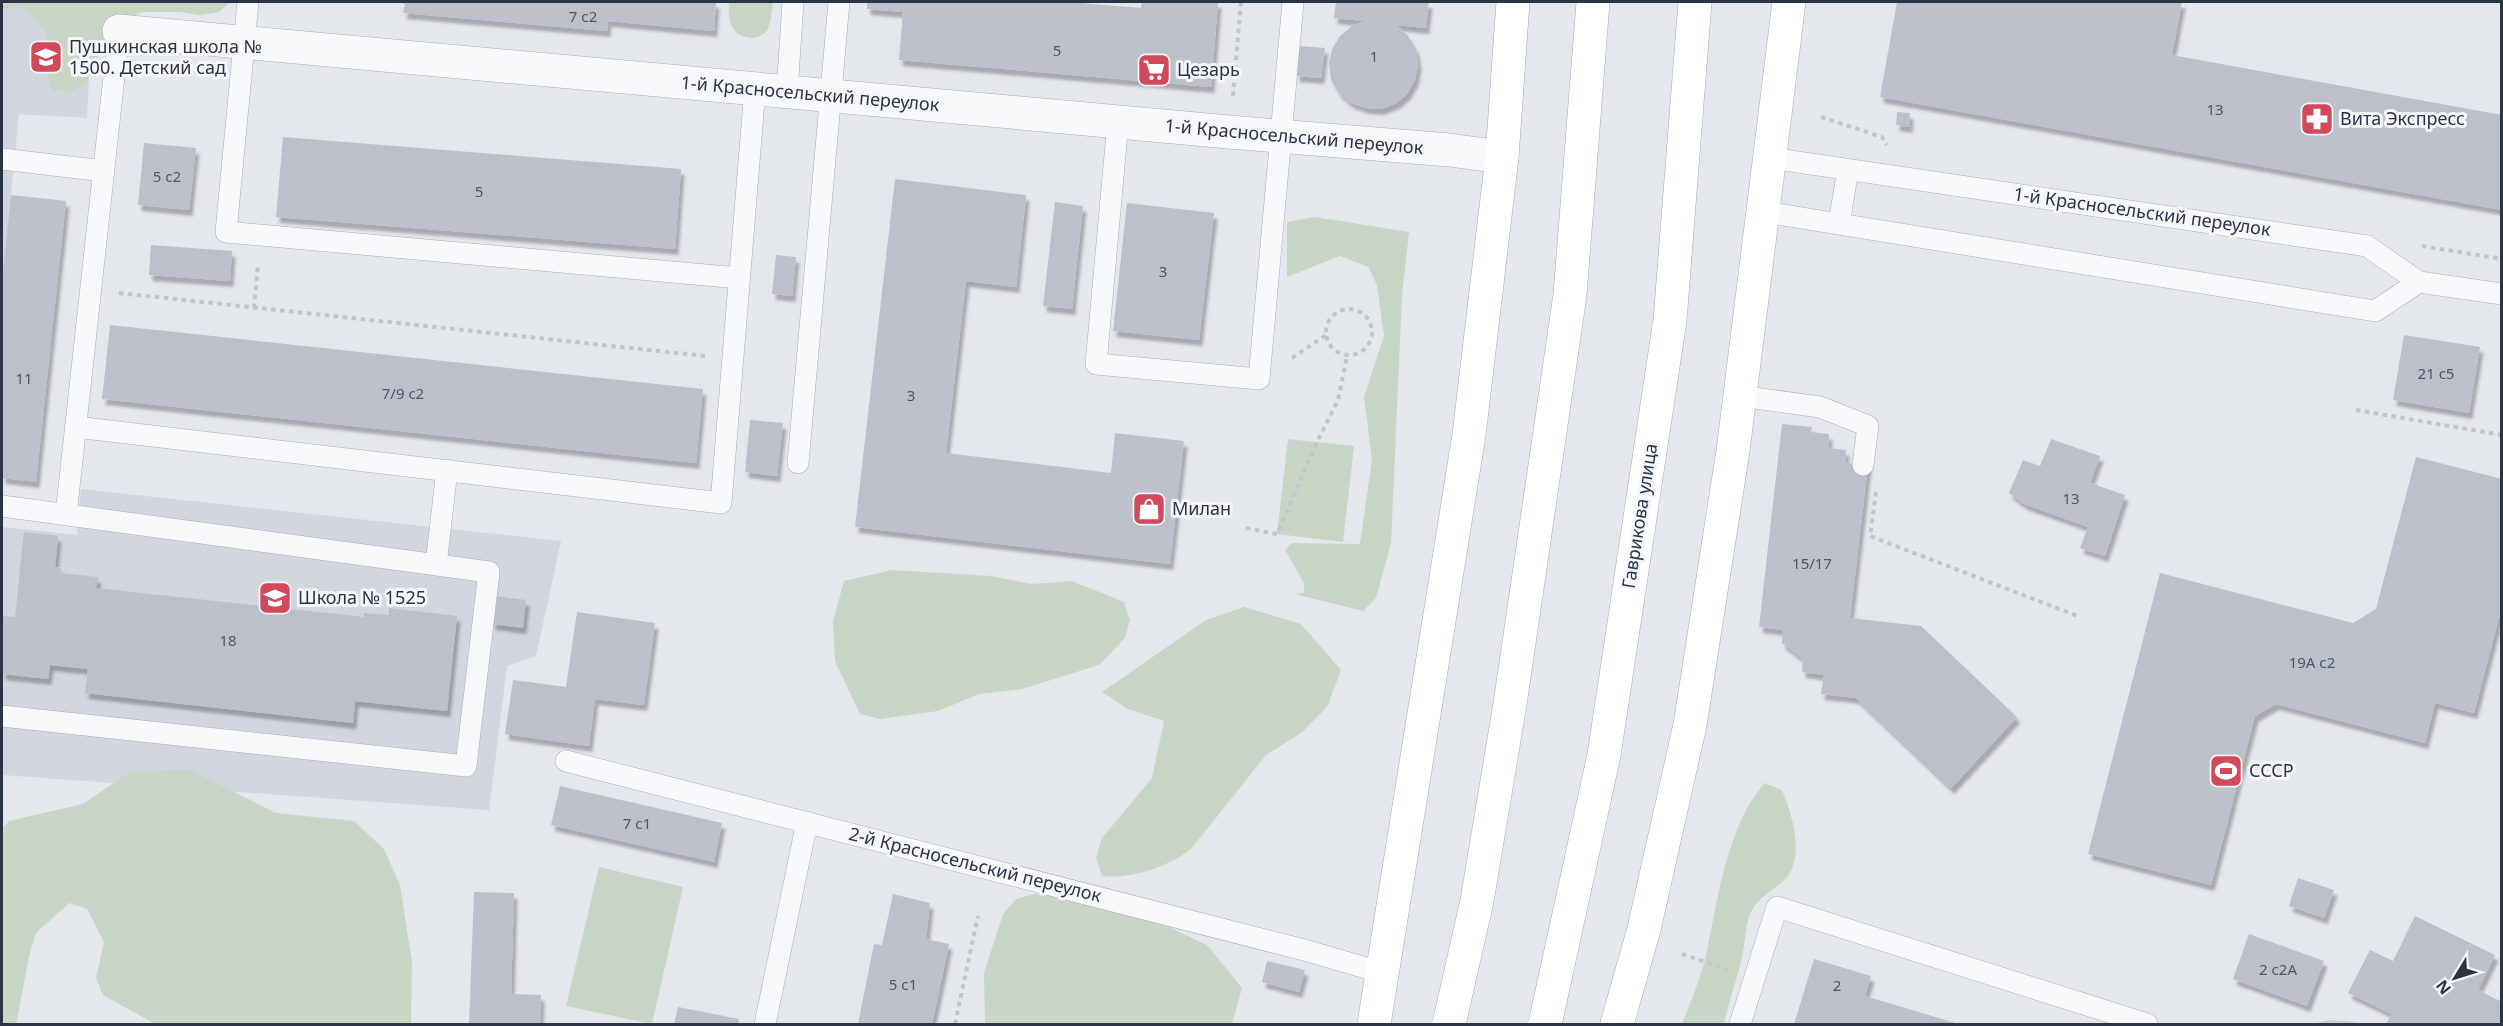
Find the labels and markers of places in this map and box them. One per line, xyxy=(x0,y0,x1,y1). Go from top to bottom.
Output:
place label: Пушкинская школа № 1500. Детский сад xyxy=(69,34,262,79)
school or university icon: Пушкинская школа № 1500. Детский сад xyxy=(28,39,64,75)
supermarket icon: Цезарь xyxy=(1136,52,1172,88)
place label: Цезарь xyxy=(1177,57,1240,81)
pharmacy icon: Вита Экспресс xyxy=(2299,101,2335,137)
place label: Вита Экспресс xyxy=(2340,106,2465,130)
shop icon: Милан xyxy=(1131,491,1167,527)
place label: Милан xyxy=(1172,496,1231,520)
school or university icon: Школа № 1525 xyxy=(257,580,293,616)
place label: Школа № 1525 xyxy=(298,585,426,609)
sports icon: СССР xyxy=(2208,753,2244,789)
place label: СССР xyxy=(2249,758,2294,782)

